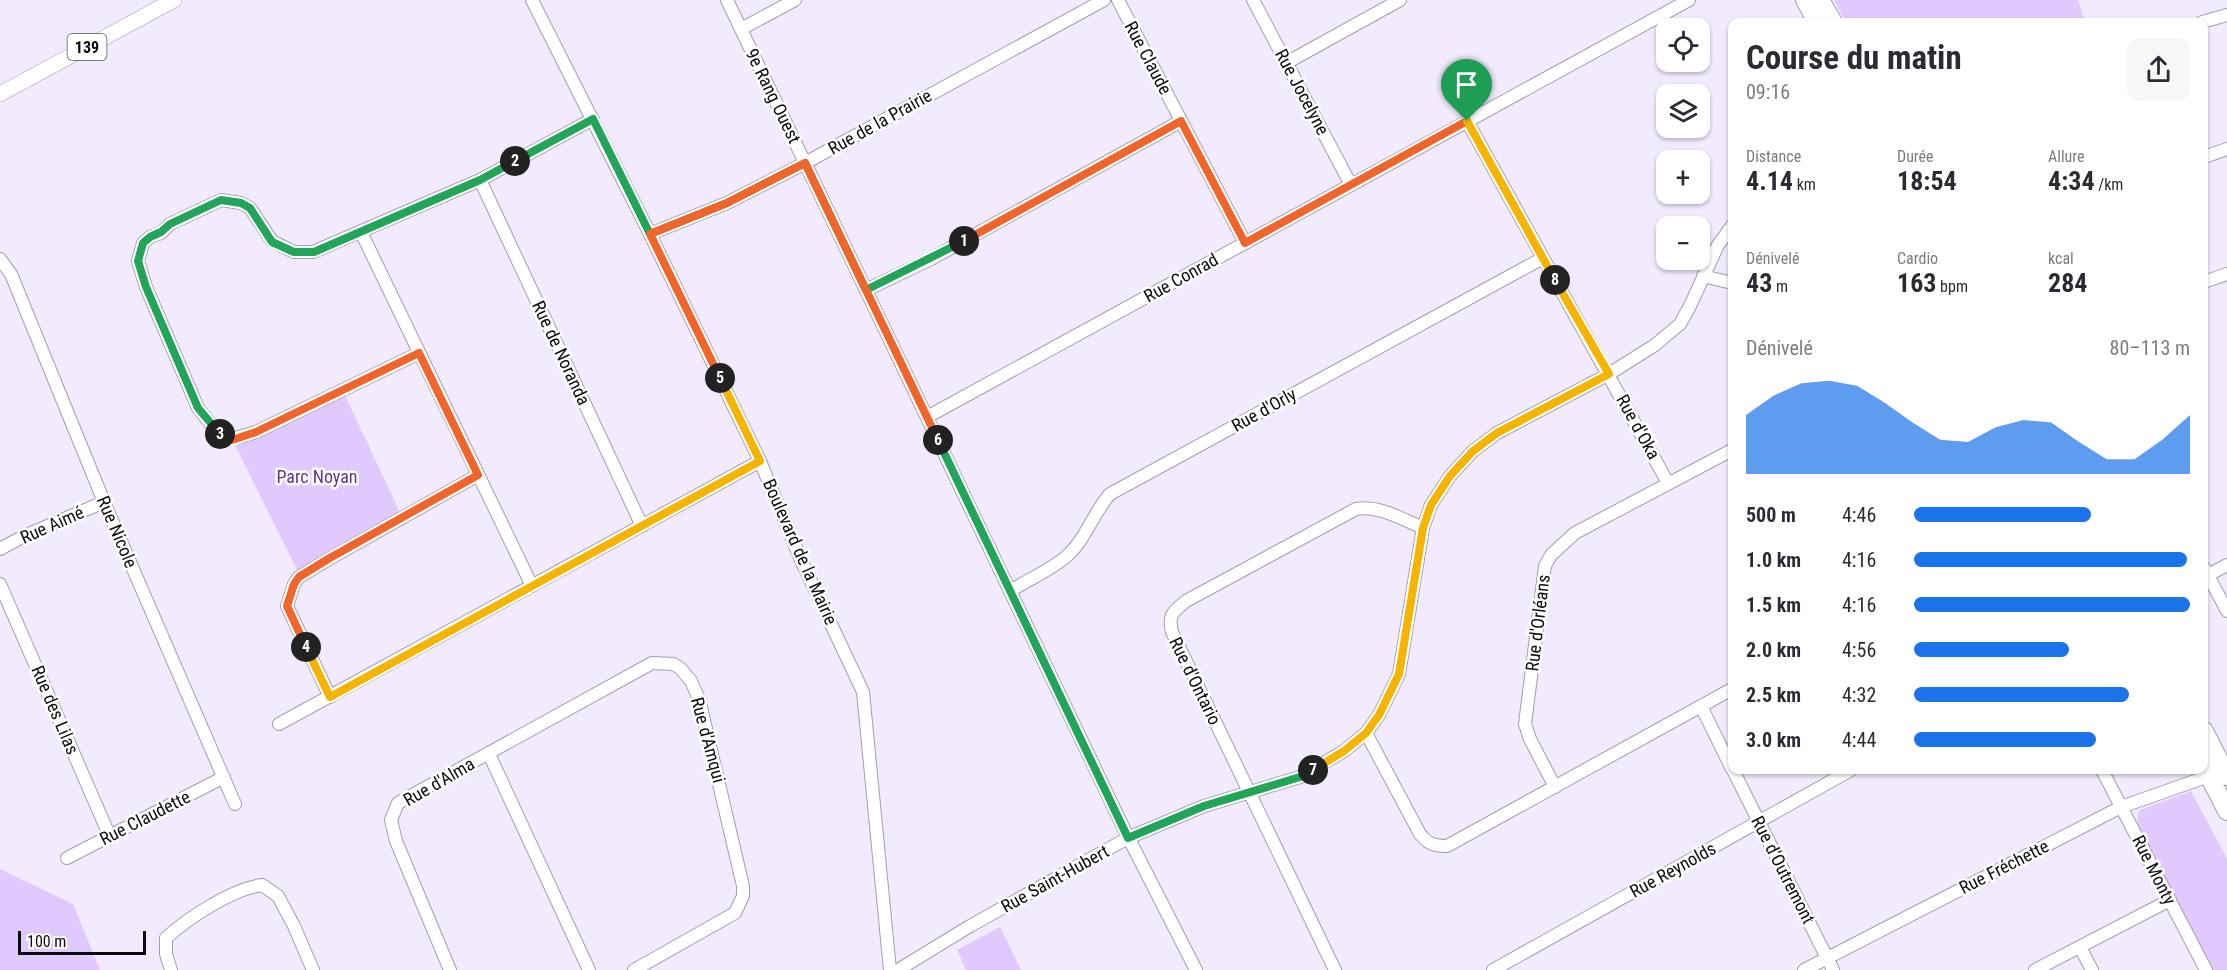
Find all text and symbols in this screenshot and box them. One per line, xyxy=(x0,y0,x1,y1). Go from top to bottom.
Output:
street label: Rue Claude xyxy=(1120,18,1176,98)
map controls xyxy=(1656,18,1710,270)
button: locate xyxy=(1656,18,1710,72)
road number: 139 xyxy=(68,34,106,60)
text: Course du matin xyxy=(1746,38,1962,77)
button: share xyxy=(2127,38,2190,101)
street label: 9e Rang Ouest xyxy=(741,45,805,147)
street label: Rue Jocelyne xyxy=(1271,45,1334,138)
pin xyxy=(1441,59,1492,121)
icon: arrive xyxy=(1450,68,1483,101)
text: 09:16 xyxy=(1746,80,1790,104)
street label: Rue de la Prairie xyxy=(824,84,935,159)
button: layers xyxy=(1656,84,1710,138)
pin: 2 xyxy=(500,146,530,176)
text: Distance xyxy=(1746,147,1801,166)
text: Durée xyxy=(1897,147,1934,166)
text: Allure xyxy=(2048,147,2085,166)
button: + xyxy=(1656,150,1710,204)
text: 2 xyxy=(511,151,519,170)
text: 4.14 xyxy=(1746,166,1793,196)
text: 18:54 xyxy=(1897,166,1957,196)
text: 4:34 xyxy=(2048,166,2095,196)
text: km xyxy=(1793,175,1816,194)
text: /km xyxy=(2095,175,2123,194)
button: − xyxy=(1656,216,1710,270)
pin: 1 xyxy=(949,226,979,256)
text: 1 xyxy=(960,231,968,250)
street label: Rue Conrad xyxy=(1140,249,1221,306)
text: Dénivelé xyxy=(1746,249,1799,268)
text: Cardio xyxy=(1897,249,1938,268)
text: kcal xyxy=(2048,249,2074,268)
pin: 8 xyxy=(1540,265,1570,295)
text: 43 xyxy=(1746,268,1772,298)
text: 163 xyxy=(1897,268,1936,298)
text: 284 xyxy=(2048,268,2087,298)
text: 8 xyxy=(1551,270,1559,289)
text: m xyxy=(1772,277,1788,296)
text: bpm xyxy=(1936,277,1968,296)
street label: Rue de Noranda xyxy=(528,297,595,408)
text: Dénivelé xyxy=(1746,336,1813,360)
text: 80–113 m xyxy=(2110,336,2190,360)
pin: 5 xyxy=(705,363,735,393)
text: 5 xyxy=(716,368,724,387)
street label: Rue d'Orly xyxy=(1228,383,1300,436)
street label: Rue d'Oka xyxy=(1612,391,1665,463)
pin: 3 xyxy=(205,419,235,449)
text: 3 xyxy=(216,424,224,443)
pin: 6 xyxy=(923,425,953,455)
text: 6 xyxy=(934,430,942,449)
park label: Parc Noyan xyxy=(276,466,358,487)
street label: Boulevard de la Mairie xyxy=(759,476,842,628)
street label: Rue Nicole xyxy=(93,493,142,571)
street label: Rue Aimé xyxy=(17,501,87,548)
text: 500 m xyxy=(1746,503,1796,527)
text: 4:46 xyxy=(1842,503,1876,527)
text: 1.0 km xyxy=(1746,548,1801,572)
text: 4:16 xyxy=(1842,548,1876,572)
street label: Rue d'Orléans xyxy=(1521,573,1554,673)
text: 1.5 km xyxy=(1746,593,1801,617)
text: 4:16 xyxy=(1842,593,1876,617)
pin: 4 xyxy=(291,632,321,662)
street label: Rue d'Ontario xyxy=(1165,633,1226,728)
text: 4 xyxy=(302,637,310,656)
text: 2.0 km xyxy=(1746,638,1801,662)
text: 4:56 xyxy=(1842,638,1876,662)
street label: Rue des Lilas xyxy=(27,662,84,757)
text: 2.5 km xyxy=(1746,683,1801,707)
text: 4:32 xyxy=(1842,683,1876,707)
street label: Rue d'Amqui xyxy=(687,695,730,785)
text: 3.0 km xyxy=(1746,728,1801,752)
text: 4:44 xyxy=(1842,728,1876,752)
street label: Rue d'Alma xyxy=(399,753,478,810)
pin: 7 xyxy=(1298,755,1328,785)
text: 7 xyxy=(1309,760,1317,779)
street label: Rue Claudette xyxy=(96,786,194,849)
street label: Rue d'Outremont xyxy=(1747,812,1820,927)
street label: Rue Monty xyxy=(2128,832,2181,908)
street label: Rue Fréchette xyxy=(1956,835,2052,898)
street label: Rue Reynolds xyxy=(1626,837,1719,902)
street label: Rue Saint-Hubert xyxy=(997,840,1112,917)
scale bar xyxy=(18,928,146,956)
text: 100 m xyxy=(27,932,66,951)

